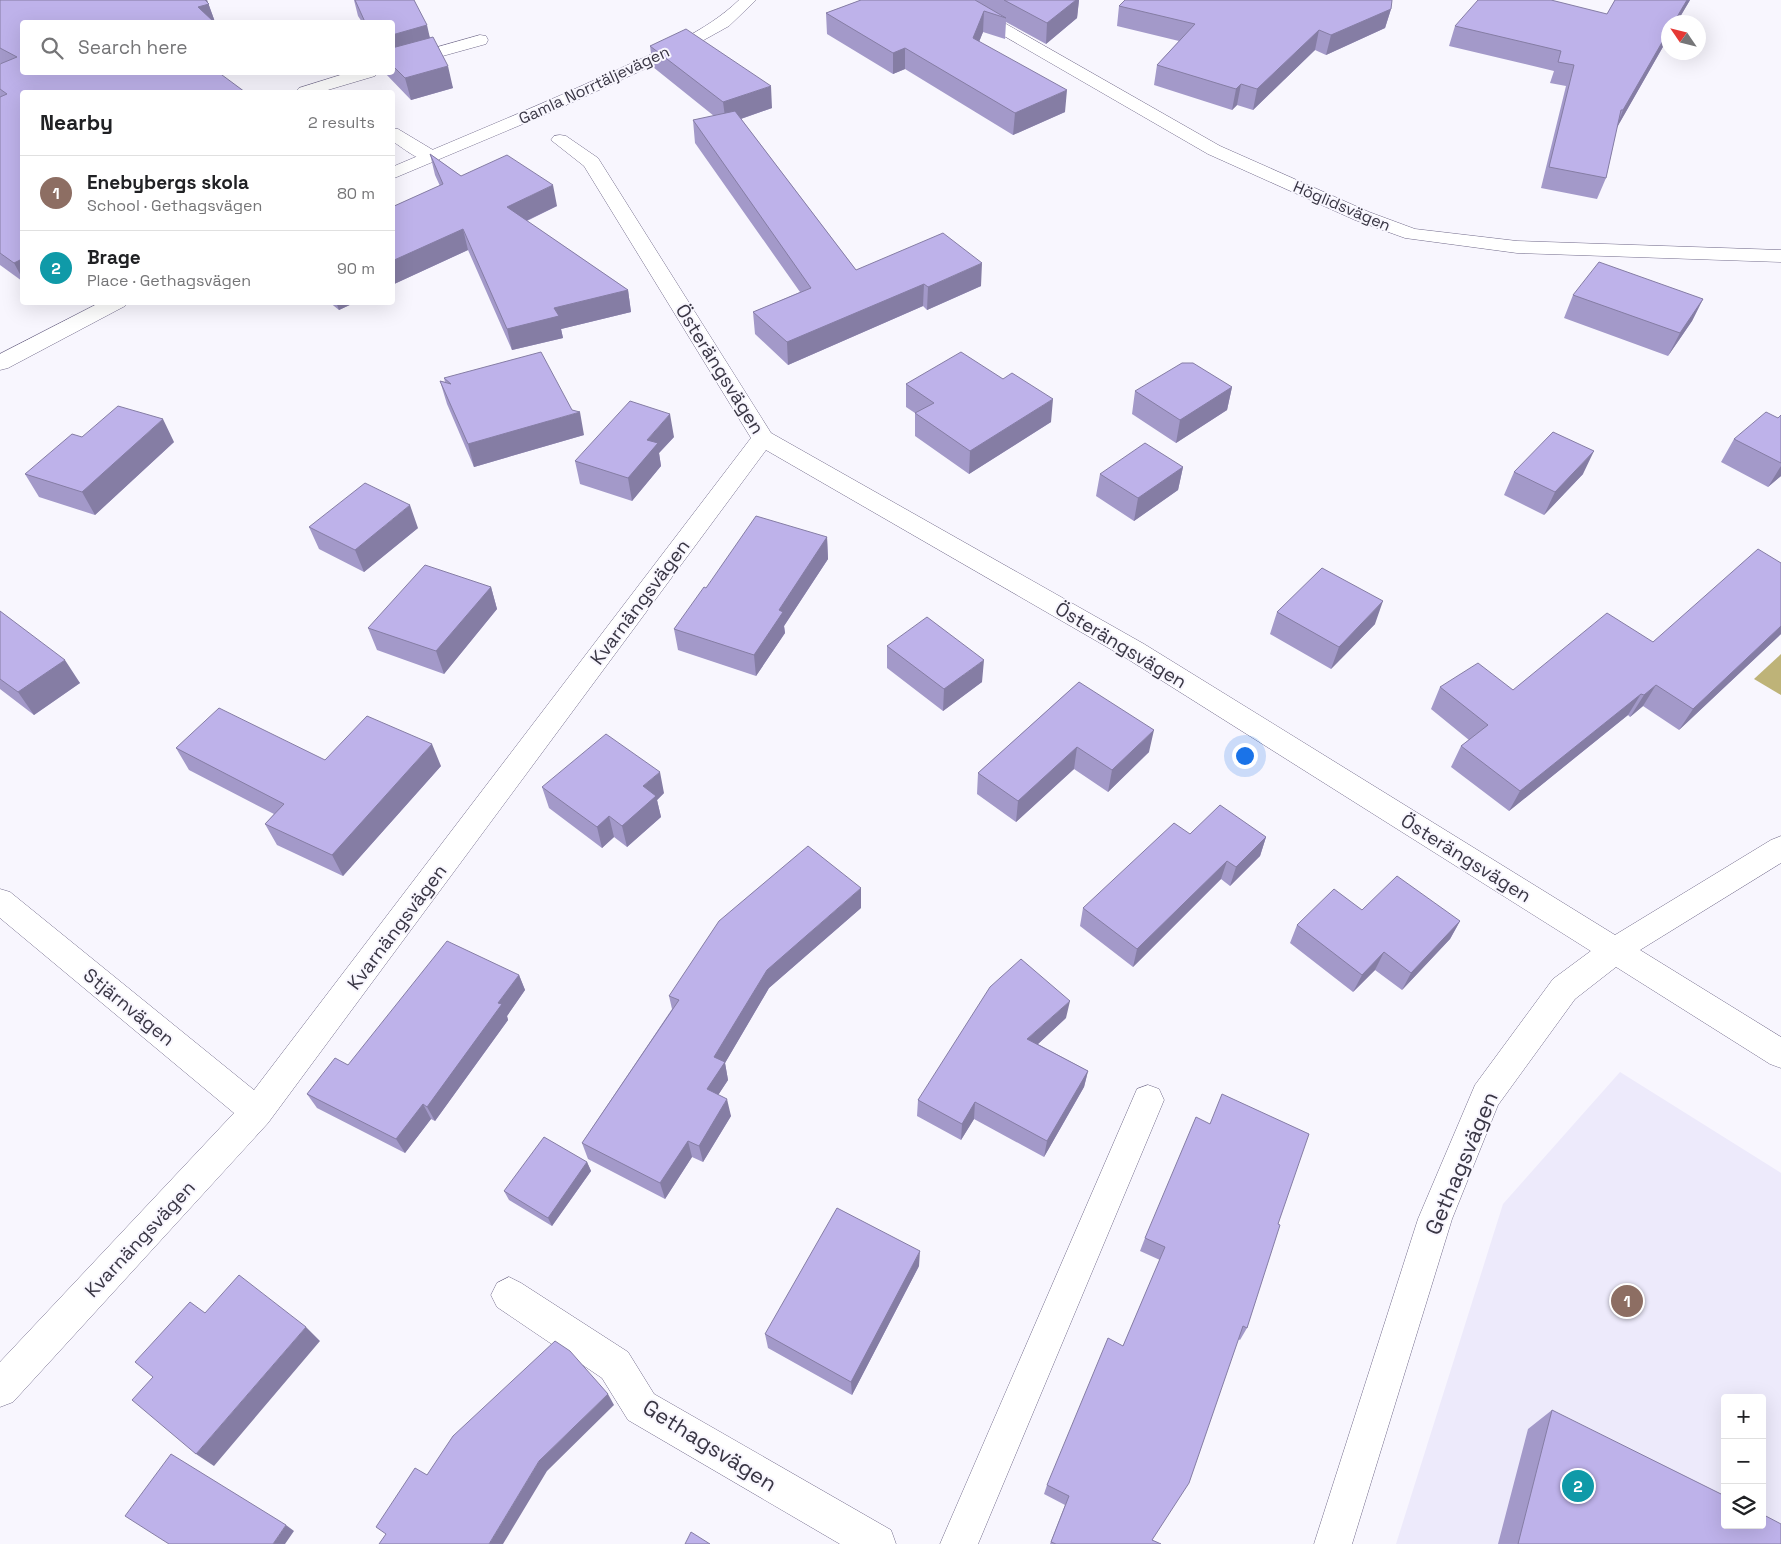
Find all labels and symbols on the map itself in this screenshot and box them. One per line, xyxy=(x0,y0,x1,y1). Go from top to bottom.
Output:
north arrow xyxy=(1661,15,1706,60)
street label: Gamla Norrtäljevägen xyxy=(515,41,673,129)
street label: Höglidsvägen xyxy=(1290,176,1394,236)
street label: Österängsvägen xyxy=(670,299,770,439)
street label: Kvarnängsvägen xyxy=(585,534,695,670)
street label: Österängsvägen xyxy=(1051,596,1191,694)
your location xyxy=(1232,743,1258,769)
street label: Österängsvägen xyxy=(1396,808,1536,908)
street label: Kvarnängsvägen xyxy=(342,859,452,995)
street label: Stjärnvägen xyxy=(78,963,180,1051)
street label: Gethagsvägen xyxy=(1418,1087,1504,1239)
street label: Kvarnängsvägen xyxy=(79,1175,201,1303)
pin: 1 xyxy=(1611,1282,1643,1320)
street label: Gethagsvägen xyxy=(638,1393,782,1497)
pin: 2 xyxy=(1562,1467,1594,1505)

